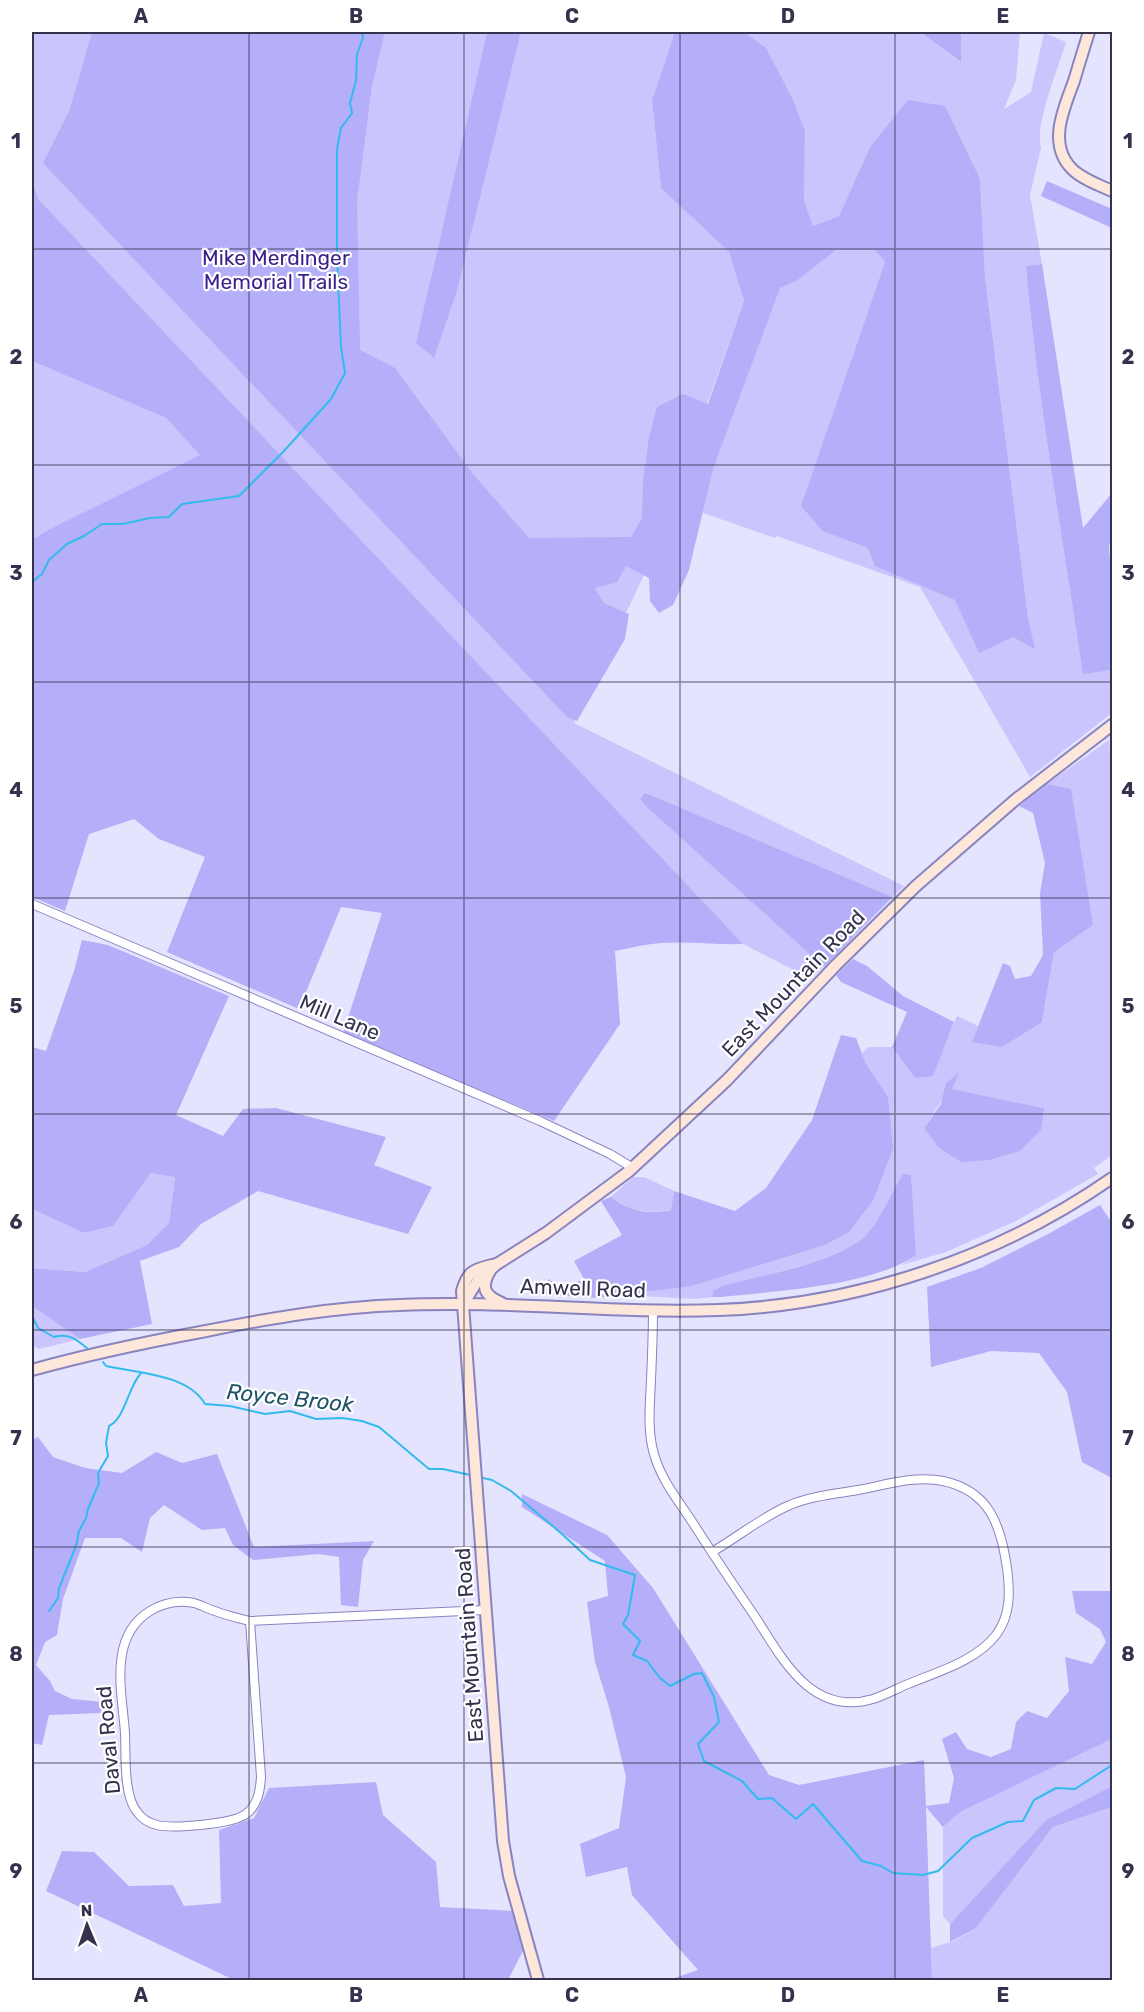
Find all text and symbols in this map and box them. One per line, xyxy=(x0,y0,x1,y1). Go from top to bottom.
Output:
text: A xyxy=(134,4,149,28)
text: B xyxy=(349,4,363,28)
text: C xyxy=(565,4,579,28)
text: D xyxy=(781,4,795,28)
text: E xyxy=(997,4,1009,28)
text: 1 xyxy=(11,129,21,153)
text: 1 xyxy=(1123,129,1133,153)
park label: Mike Merdinger Memorial Trails xyxy=(202,245,350,294)
text: 2 xyxy=(10,345,23,369)
text: 2 xyxy=(1122,345,1135,369)
text: 3 xyxy=(9,561,23,585)
text: 3 xyxy=(1121,561,1135,585)
text: 4 xyxy=(9,778,23,802)
text: 4 xyxy=(1121,778,1135,802)
street label: East Mountain Road xyxy=(716,904,870,1062)
street label: Mill Lane xyxy=(296,989,384,1045)
text: 5 xyxy=(10,994,23,1018)
text: 5 xyxy=(1122,994,1135,1018)
text: 6 xyxy=(9,1210,23,1234)
text: 6 xyxy=(1121,1210,1135,1234)
street label: Amwell Road xyxy=(520,1273,646,1303)
water label: Royce Brook xyxy=(225,1378,355,1418)
text: 7 xyxy=(10,1426,22,1450)
text: 7 xyxy=(1122,1426,1134,1450)
street label: East Mountain Road xyxy=(450,1547,488,1743)
text: 8 xyxy=(9,1642,23,1666)
text: 8 xyxy=(1121,1642,1135,1666)
street label: Daval Road xyxy=(91,1685,125,1795)
text: 9 xyxy=(10,1859,23,1883)
text: 9 xyxy=(1122,1859,1135,1883)
north arrow xyxy=(57,1895,117,1955)
text: N xyxy=(80,1901,93,1920)
text: A xyxy=(134,1983,149,2007)
text: B xyxy=(349,1983,363,2007)
text: C xyxy=(565,1983,579,2007)
text: D xyxy=(781,1983,795,2007)
text: E xyxy=(997,1983,1009,2007)

